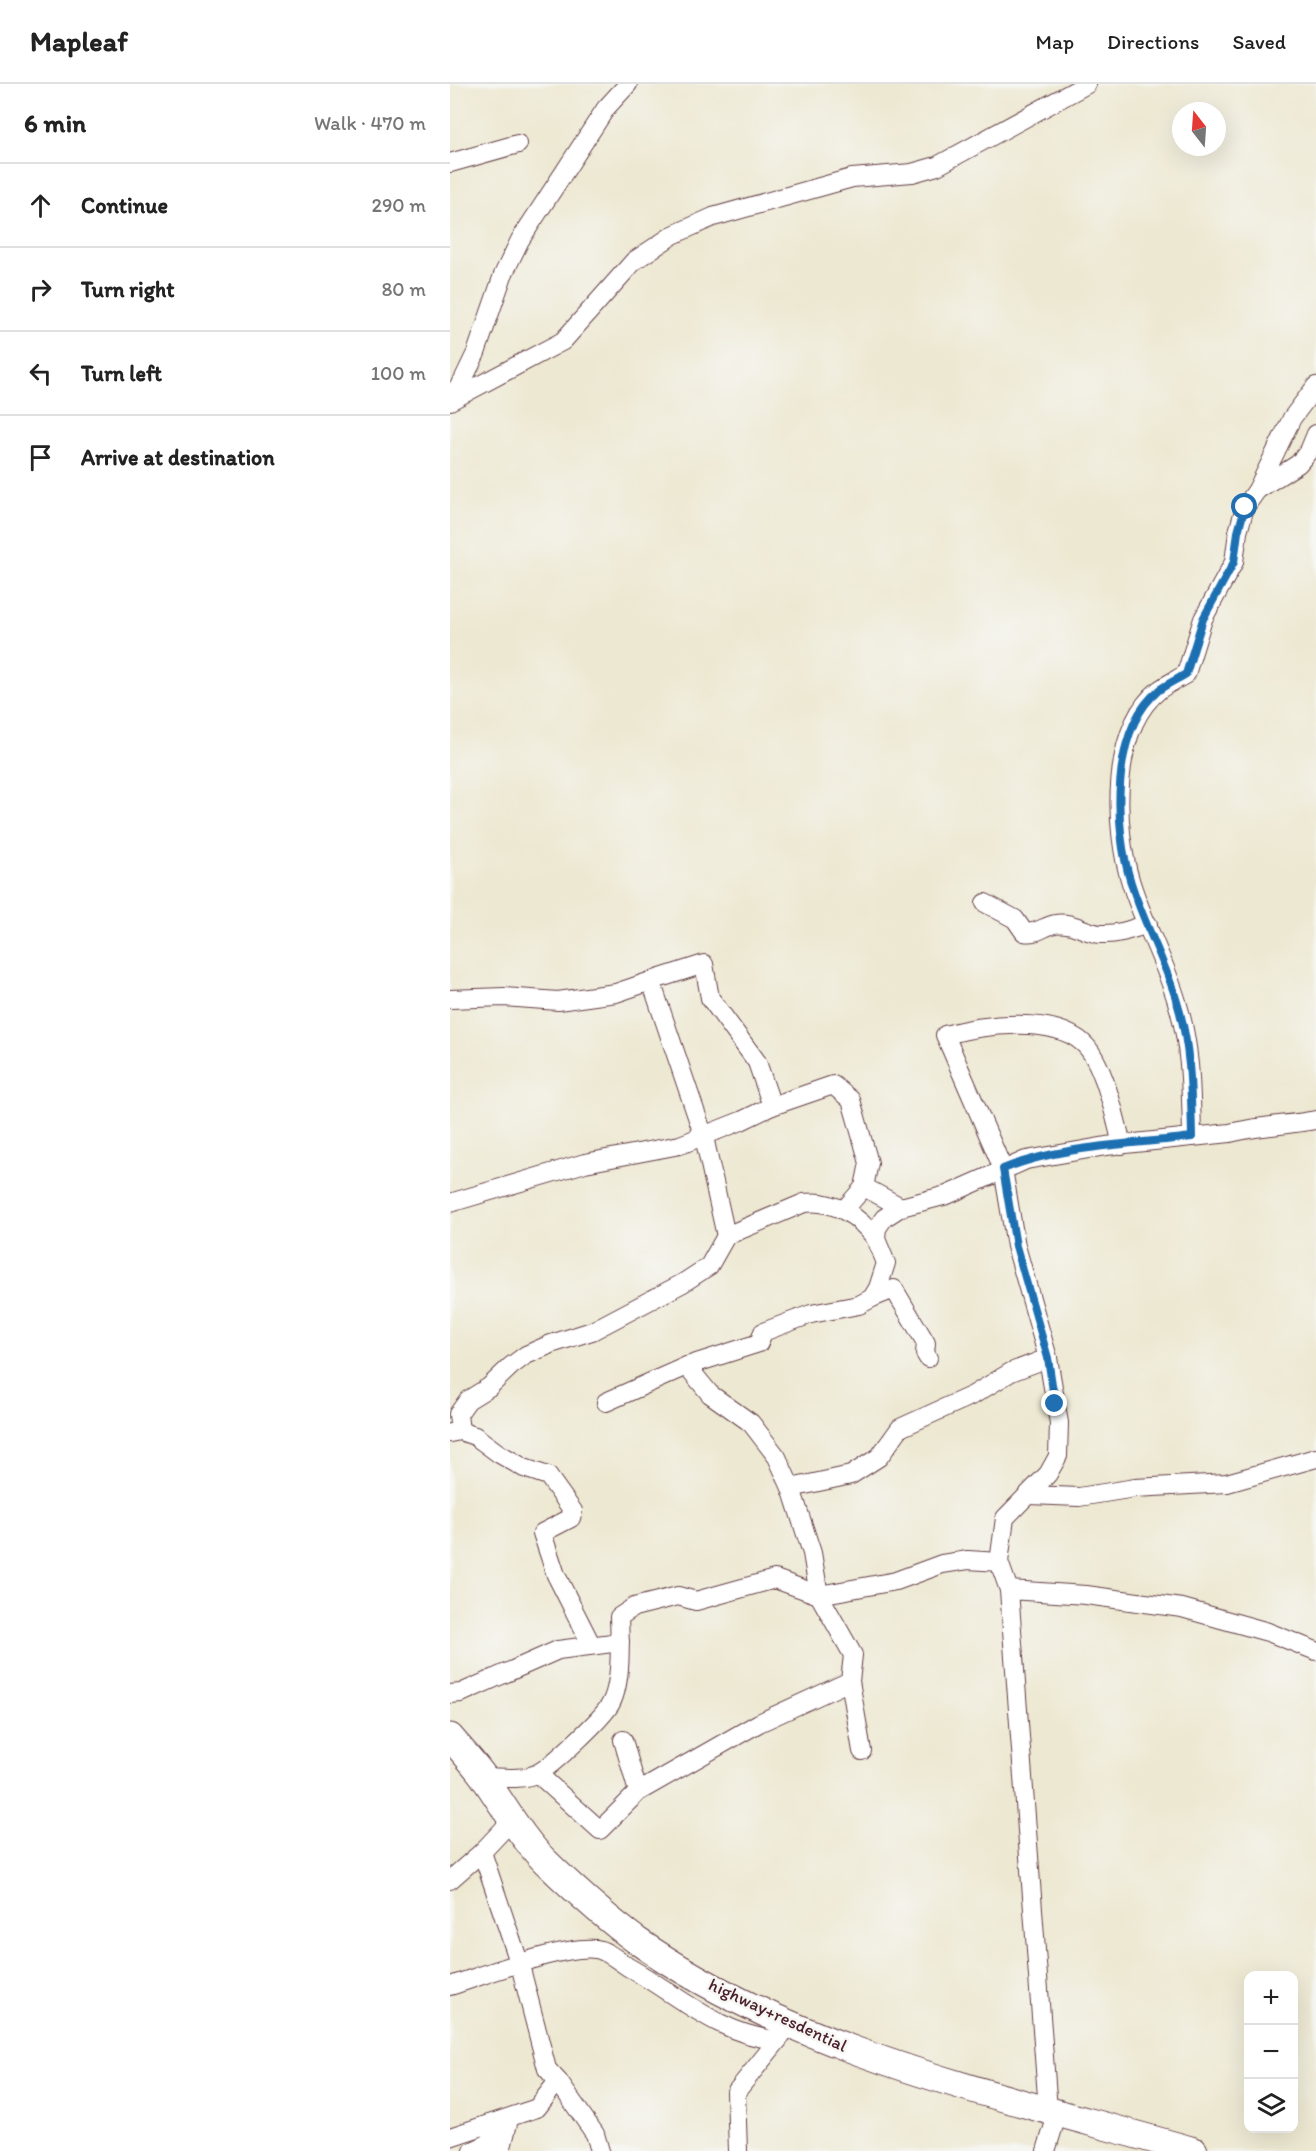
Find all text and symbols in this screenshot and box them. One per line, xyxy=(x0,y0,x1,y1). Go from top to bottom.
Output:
text: Mapleaf xyxy=(30,24,128,58)
text: Map xyxy=(1036,29,1074,54)
text: Directions xyxy=(1107,29,1199,54)
text: Saved xyxy=(1232,29,1286,54)
north arrow xyxy=(1172,102,1226,156)
text: 6 min xyxy=(24,107,86,139)
text: Walk · 470 m xyxy=(314,111,426,135)
icon: ahead xyxy=(24,189,57,222)
text: Continue xyxy=(81,192,168,219)
text: 290 m xyxy=(371,193,426,217)
icon: right xyxy=(24,273,57,306)
text: Turn right xyxy=(81,276,175,303)
text: 80 m xyxy=(381,277,426,301)
icon: left xyxy=(24,357,57,390)
text: Turn left xyxy=(81,360,162,387)
text: 100 m xyxy=(371,361,426,385)
icon: arrive xyxy=(24,441,57,474)
text: Arrive at destination xyxy=(81,444,275,471)
route start xyxy=(1231,493,1257,519)
route end xyxy=(1041,1390,1067,1416)
map controls xyxy=(1244,1971,1298,2133)
button: + xyxy=(1244,1971,1298,2025)
street label: highway+resdential xyxy=(705,1973,851,2057)
button: − xyxy=(1244,2025,1298,2079)
button: layers xyxy=(1244,2079,1298,2133)

